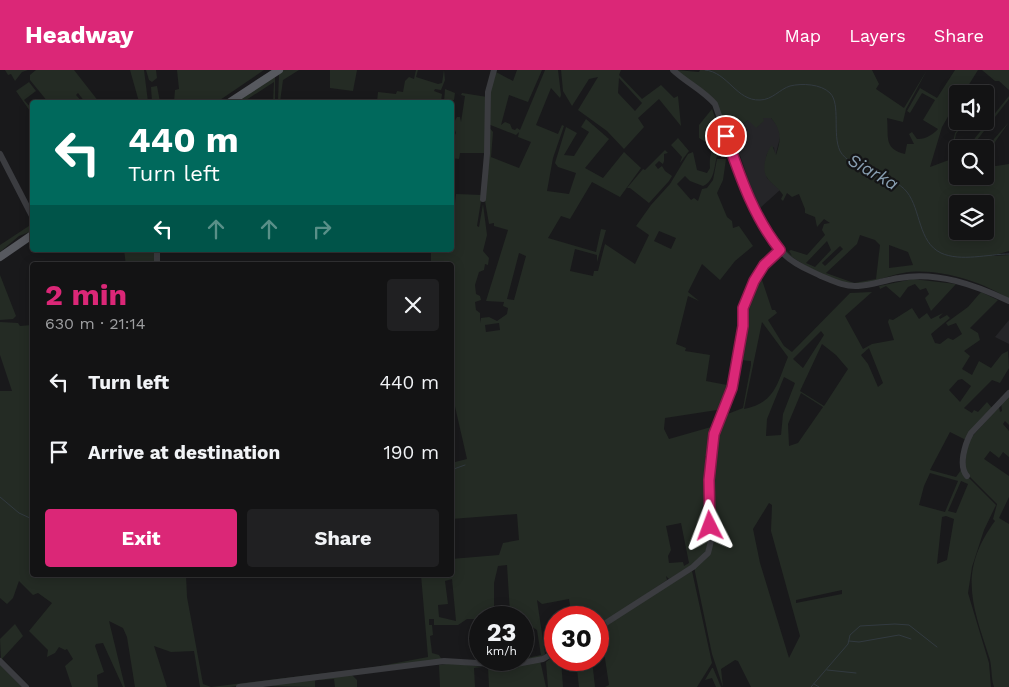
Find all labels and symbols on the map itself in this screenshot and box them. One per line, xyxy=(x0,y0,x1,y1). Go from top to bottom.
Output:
pin xyxy=(705,115,747,157)
water label: Siarka xyxy=(844,149,902,194)
position arrow xyxy=(683,499,735,551)
speed limit sign: 30 xyxy=(544,606,609,671)

